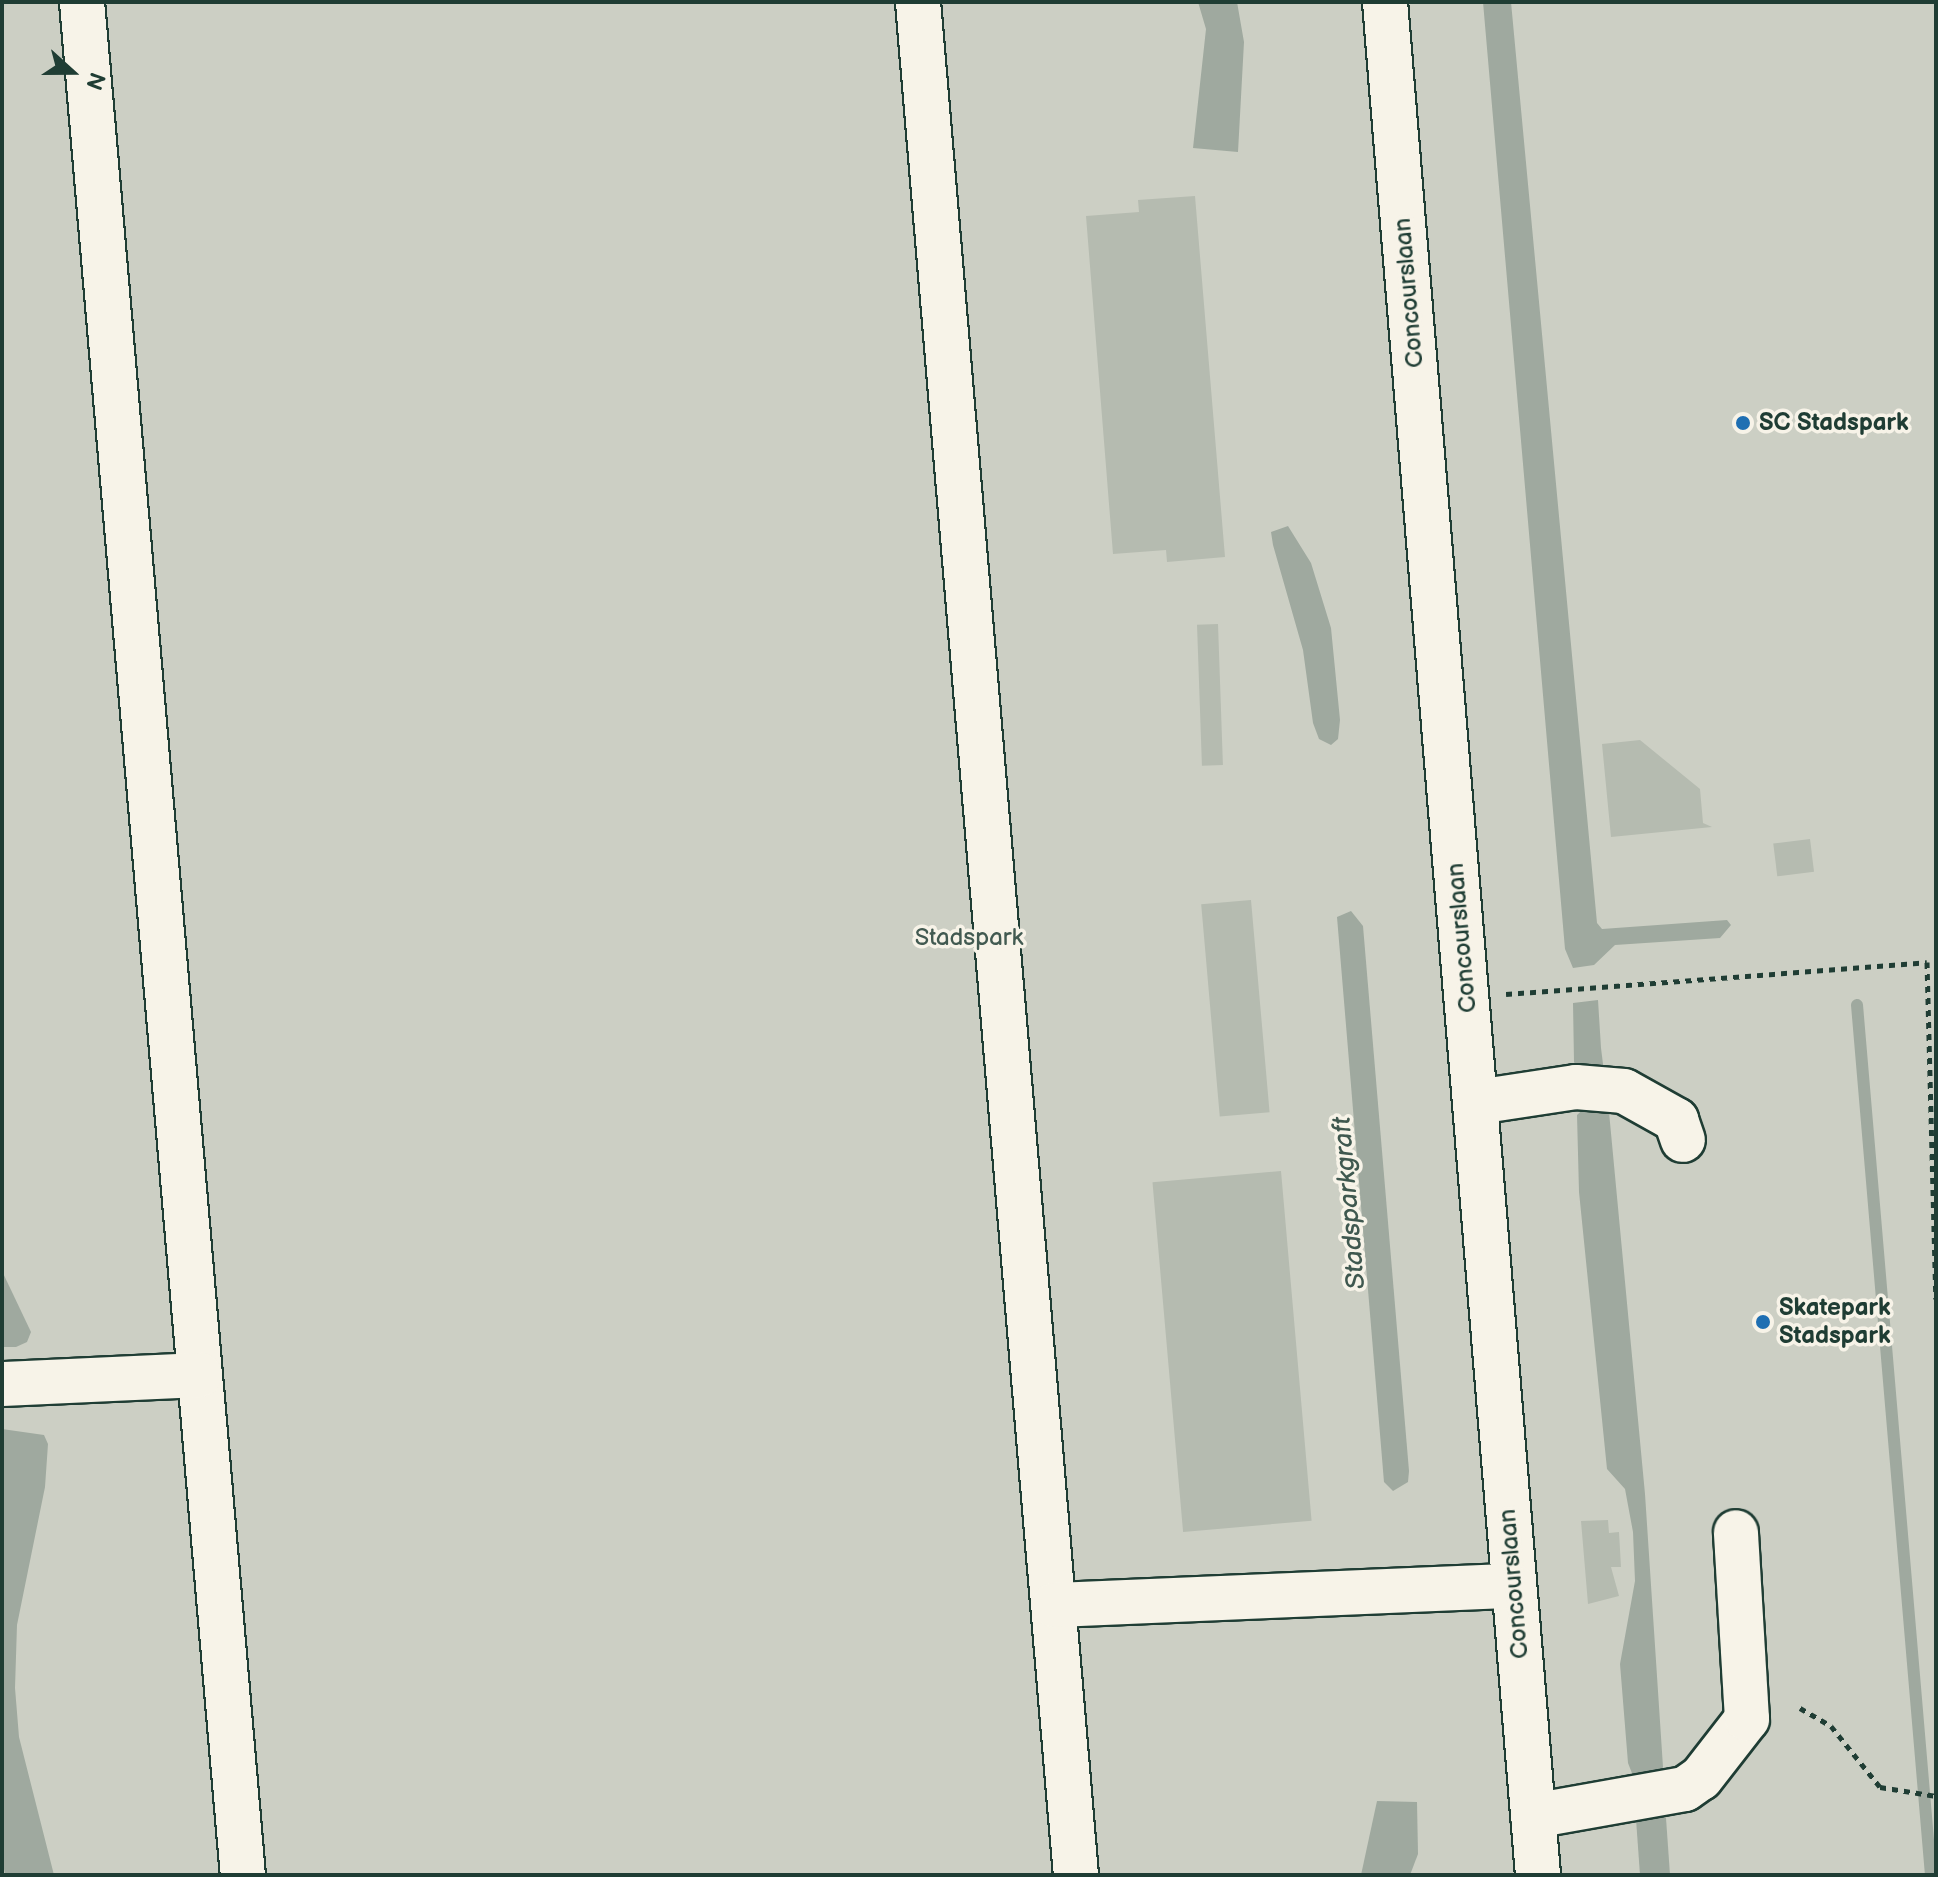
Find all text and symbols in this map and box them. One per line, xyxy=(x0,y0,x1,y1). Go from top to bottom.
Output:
north arrow xyxy=(32,32,112,112)
text: N xyxy=(79,68,110,93)
street label: Concourslaan xyxy=(1388,217,1430,369)
place label: SC Stadspark xyxy=(1759,409,1909,437)
marker: SC Stadspark xyxy=(1734,414,1752,432)
street label: Concourslaan xyxy=(1441,862,1483,1014)
park label: Stadspark xyxy=(915,924,1023,952)
water label: Stadsparkgraft xyxy=(1327,1115,1373,1291)
place label: Skatepark Stadspark xyxy=(1779,1294,1891,1350)
marker: Skatepark Stadspark xyxy=(1754,1313,1772,1331)
street label: Concourslaan xyxy=(1493,1508,1535,1660)

